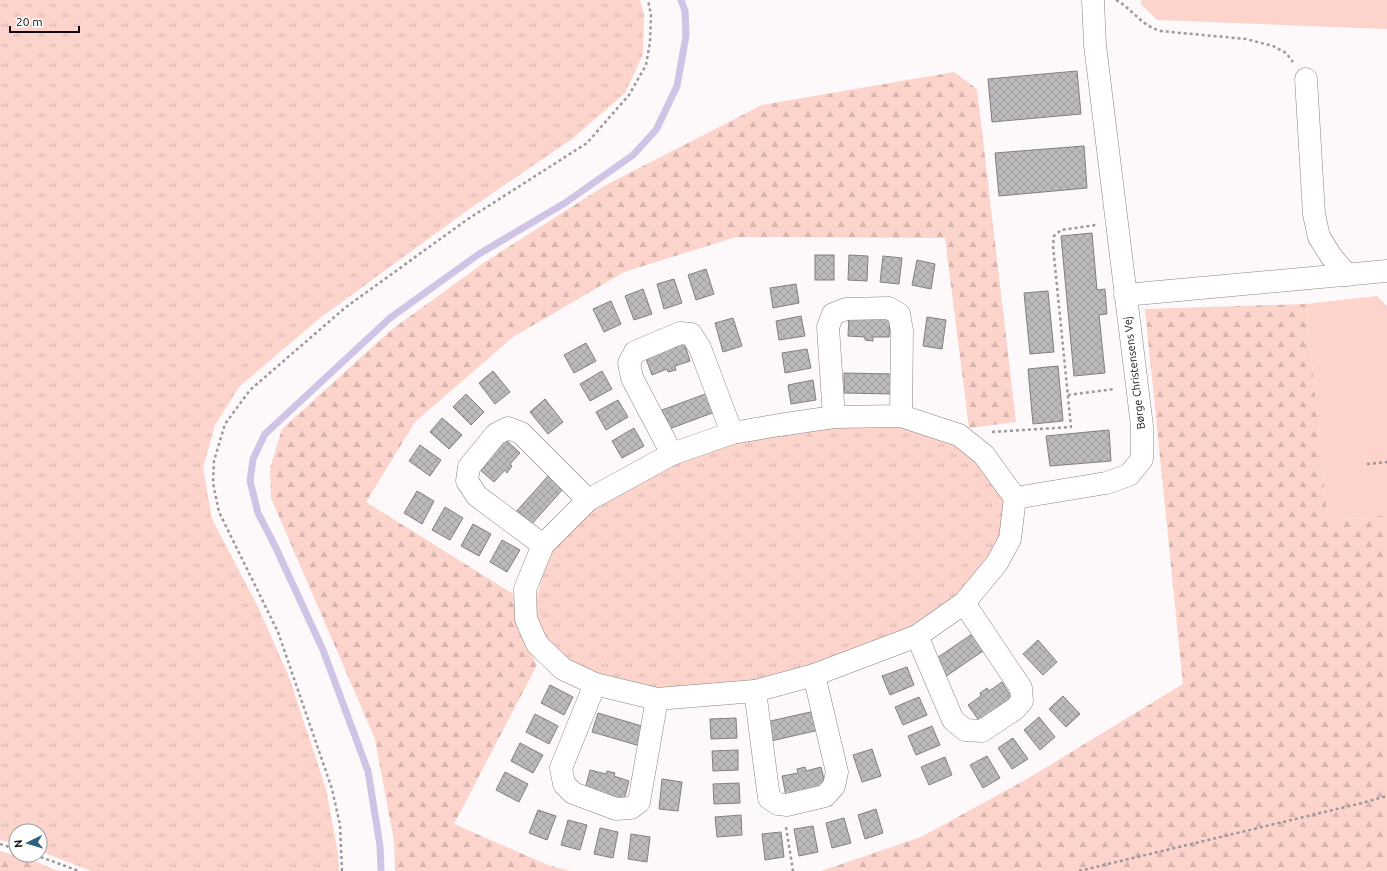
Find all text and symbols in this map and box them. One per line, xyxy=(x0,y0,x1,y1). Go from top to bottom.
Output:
scale bar xyxy=(10,8,79,34)
text: 20 m xyxy=(16,15,43,28)
street label: Børge Christensens Vej xyxy=(1121,316,1147,430)
north arrow xyxy=(8,823,48,863)
text: N xyxy=(12,839,24,848)

